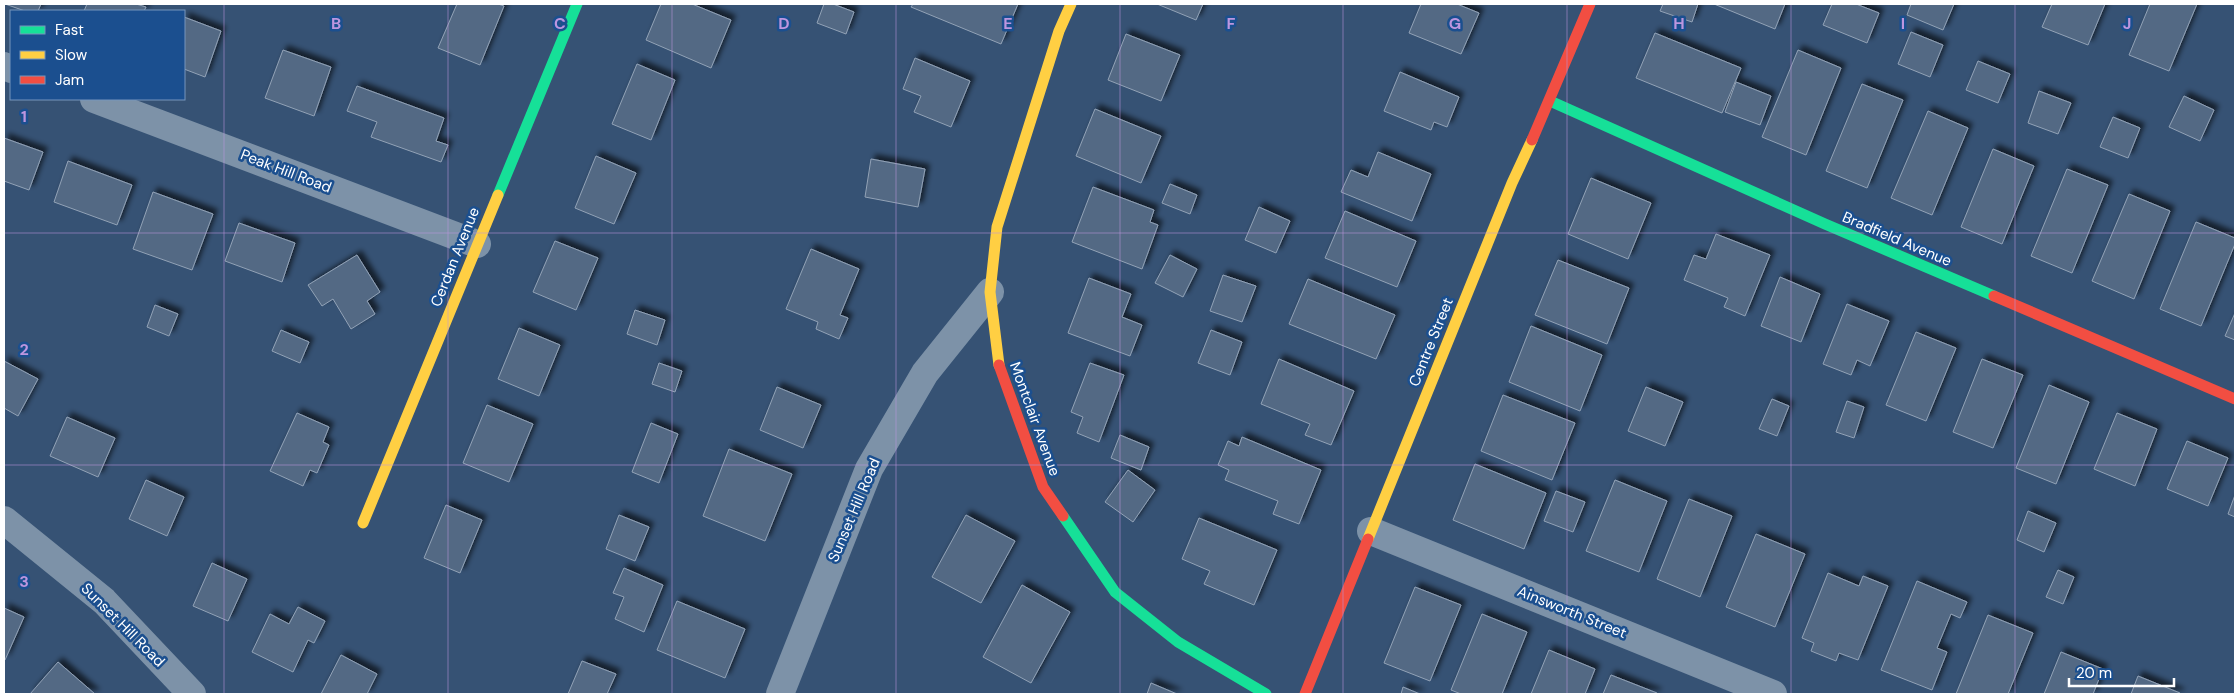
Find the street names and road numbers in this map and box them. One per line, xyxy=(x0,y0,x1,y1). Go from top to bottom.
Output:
street label: Peak Hill Road xyxy=(238,144,334,198)
street label: Cerdan Avenue xyxy=(426,204,484,310)
street label: Bradfield Avenue xyxy=(1839,207,1955,271)
street label: Centre Street xyxy=(1404,295,1458,389)
street label: Montclair Avenue xyxy=(1005,359,1065,479)
street label: Sunset Hill Road xyxy=(823,455,885,565)
street label: Sunset Hill Road xyxy=(77,579,169,671)
street label: Ainsworth Street xyxy=(1514,581,1630,643)

